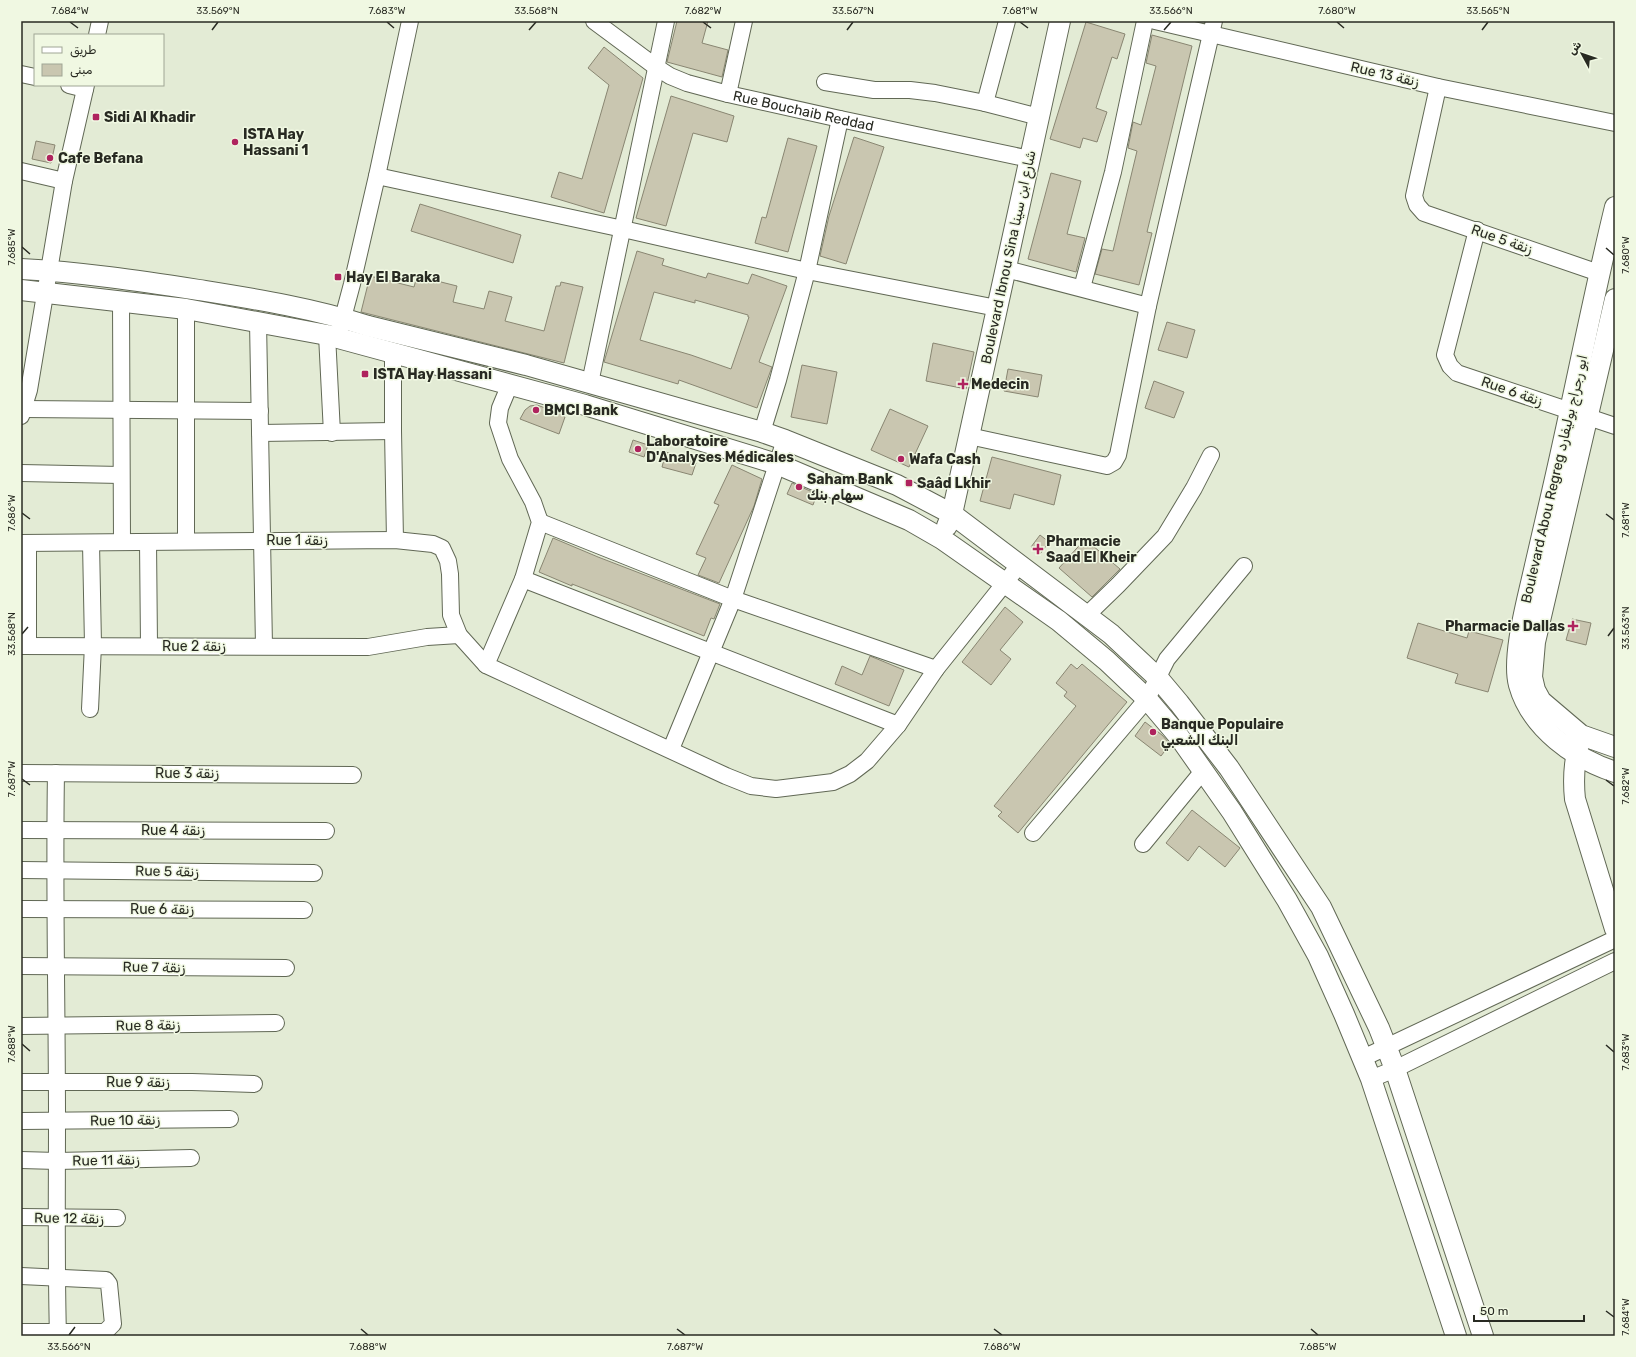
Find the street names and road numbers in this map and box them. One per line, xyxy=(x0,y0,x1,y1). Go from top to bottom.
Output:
street label: Rue 13 زنقة xyxy=(1349,58,1421,91)
street label: Rue Bouchaib Reddad xyxy=(731,87,875,135)
street label: Boulevard Ibnou Sina شارع ابن سينا xyxy=(977,149,1041,366)
street label: Rue 5 زنقة xyxy=(1469,221,1535,258)
street label: Boulevard Abou Regreg ابو رجراج بوليفارد xyxy=(1518,353,1593,605)
street label: Rue 6 زنقة xyxy=(1479,373,1545,410)
street label: Rue 1 زنقة xyxy=(266,532,328,549)
street label: Rue 2 زنقة xyxy=(162,638,226,655)
street label: Rue 3 زنقة xyxy=(155,765,219,782)
street label: Rue 4 زنقة xyxy=(141,822,205,839)
street label: Rue 5 زنقة xyxy=(135,862,199,881)
street label: Rue 6 زنقة xyxy=(130,901,194,918)
street label: Rue 7 زنقة xyxy=(122,958,185,977)
street label: Rue 8 زنقة xyxy=(116,1016,180,1035)
street label: Rue 9 زنقة xyxy=(106,1074,170,1091)
street label: Rue 10 زنقة xyxy=(90,1111,160,1130)
street label: Rue 11 زنقة xyxy=(72,1151,140,1170)
street label: Rue 12 زنقة xyxy=(34,1209,104,1228)

